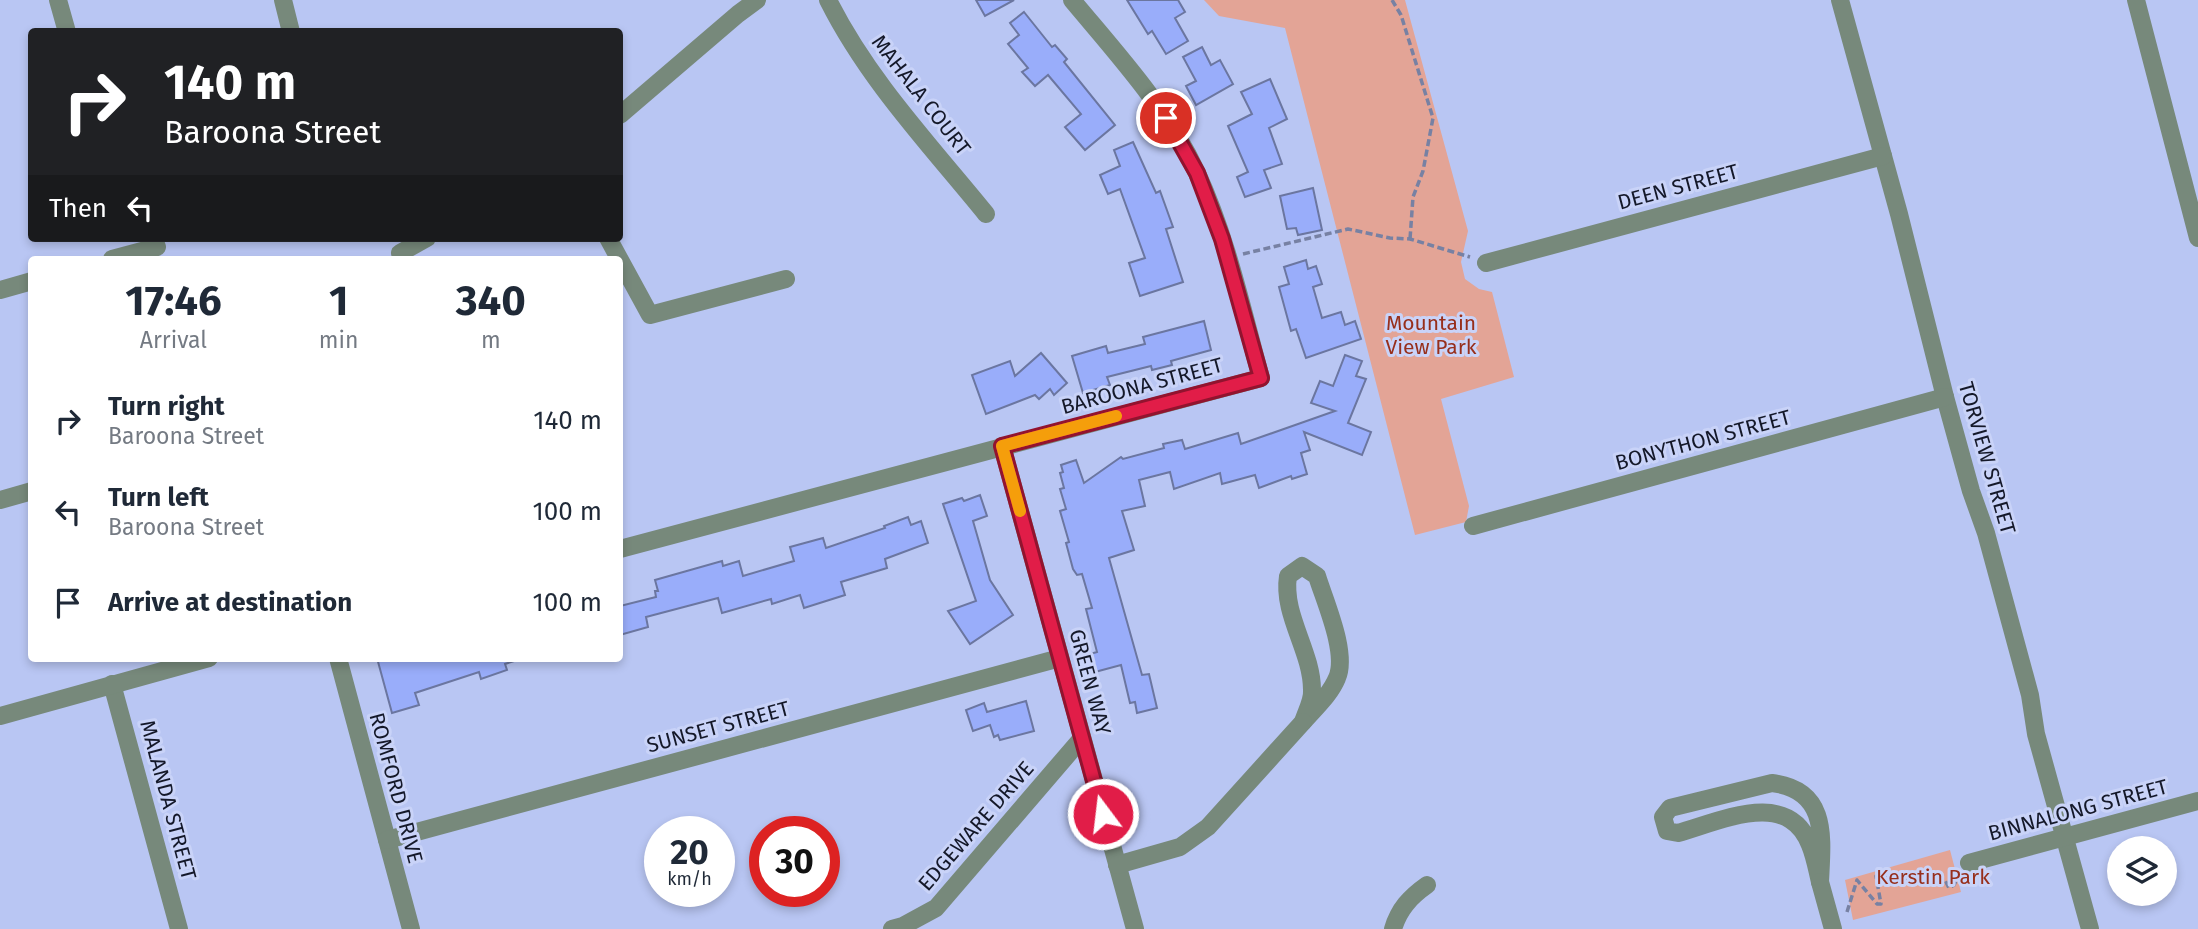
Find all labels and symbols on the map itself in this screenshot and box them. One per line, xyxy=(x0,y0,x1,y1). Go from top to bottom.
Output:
street label: MAHALA COURT xyxy=(866,30,976,161)
pin xyxy=(1136,88,1196,148)
street label: DEEN STREET xyxy=(1615,158,1741,216)
park label: Mountain View Park xyxy=(1386,310,1477,360)
street label: BAROONA STREET xyxy=(1058,352,1226,420)
street label: TORVIEW STREET xyxy=(1953,379,2021,537)
street label: BONYTHON STREET xyxy=(1612,404,1794,476)
street label: GREEN WAY xyxy=(1063,626,1117,738)
street label: SUNSET STREET xyxy=(644,695,792,759)
street label: ROMFORD DRIVE xyxy=(363,710,429,866)
street label: MALANDA STREET xyxy=(134,717,202,883)
street label: EDGEWARE DRIVE xyxy=(913,756,1039,896)
street label: BINNALONG STREET xyxy=(1985,773,2171,846)
position arrow xyxy=(1066,777,1140,851)
speed limit sign: 30 xyxy=(749,816,840,907)
park label: Kerstin Park xyxy=(1876,864,1990,890)

